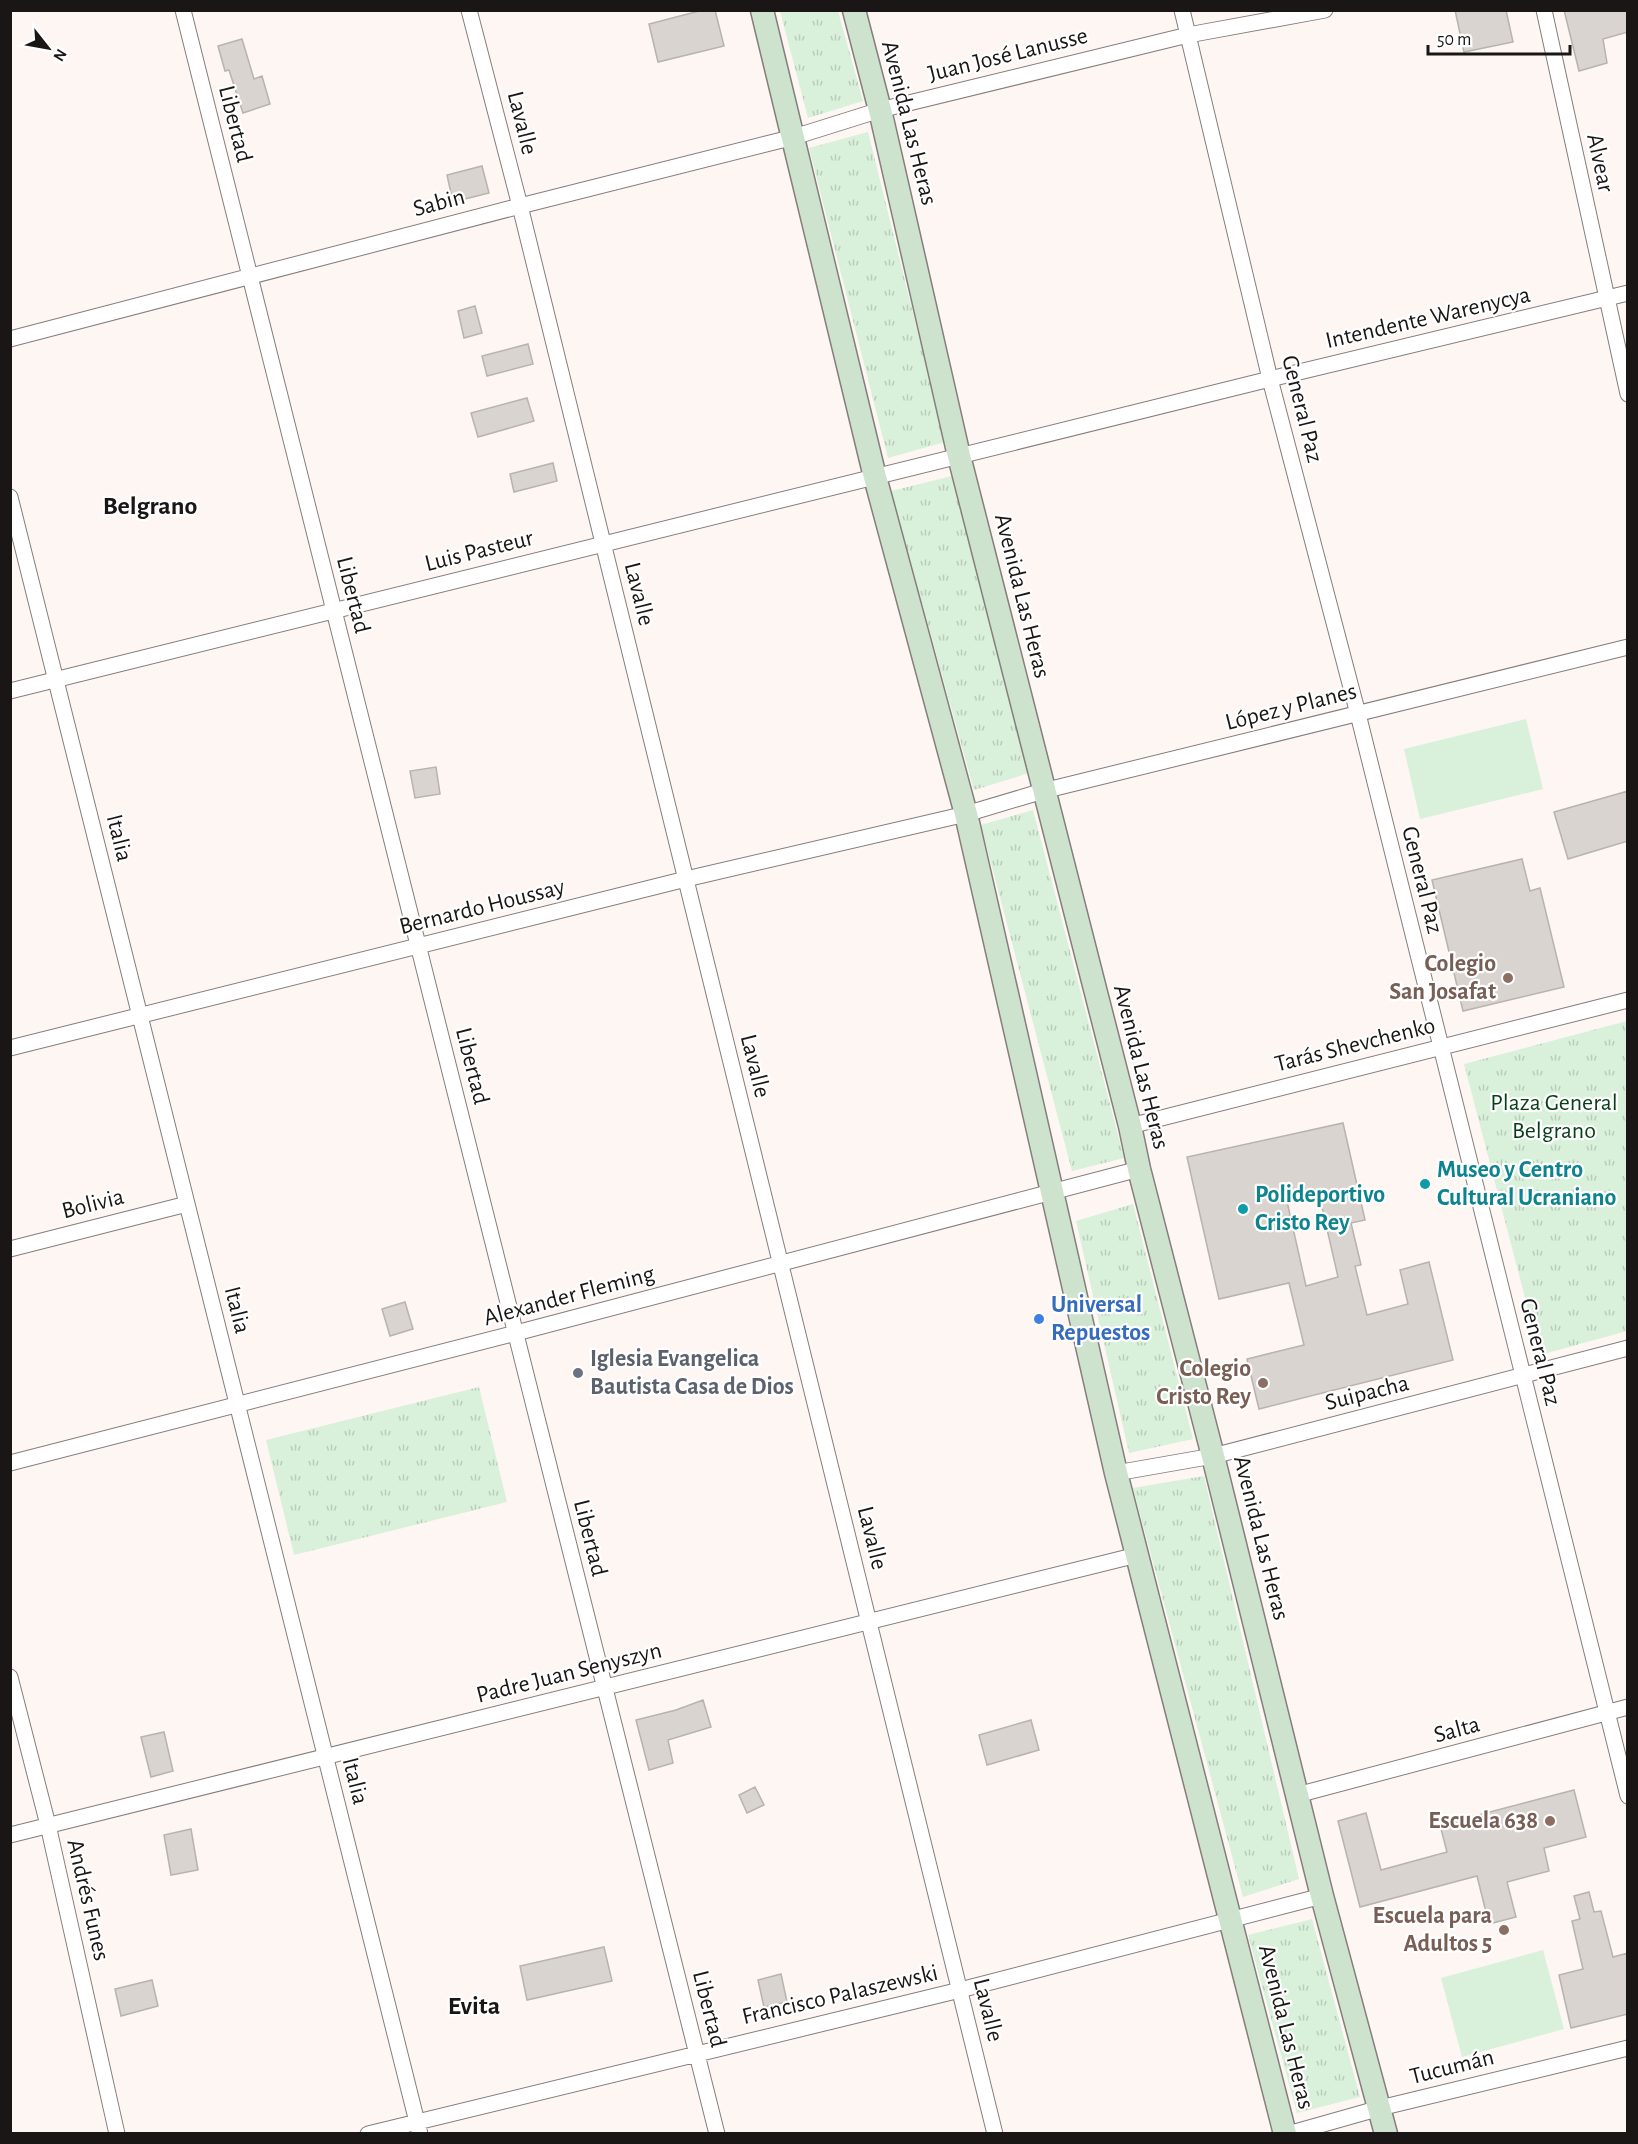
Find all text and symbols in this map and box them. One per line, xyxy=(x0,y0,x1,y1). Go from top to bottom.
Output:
north arrow xyxy=(18,18,78,78)
scale bar xyxy=(1428,18,1570,56)
street label: Juan José Lanusse xyxy=(926,24,1090,86)
text: 50 m xyxy=(1437,31,1471,49)
street label: Avenida Las Heras xyxy=(877,38,941,208)
text: N xyxy=(50,46,70,64)
street label: Libertad xyxy=(214,83,256,165)
street label: Lavalle xyxy=(503,89,541,157)
street label: Alvear xyxy=(1582,132,1618,195)
street label: Sabin xyxy=(411,185,467,221)
street label: Intendente Warenycya xyxy=(1323,283,1533,353)
street label: General Paz xyxy=(1277,353,1327,465)
district label: Belgrano xyxy=(103,493,197,519)
street label: Avenida Las Heras xyxy=(990,511,1054,681)
street label: Luis Pasteur xyxy=(422,526,536,576)
street label: Libertad xyxy=(332,554,374,636)
street label: Lavalle xyxy=(620,560,658,628)
street label: López y Planes xyxy=(1223,679,1359,735)
street label: Italia xyxy=(102,812,136,864)
street label: General Paz xyxy=(1397,824,1447,936)
street label: Bernardo Houssay xyxy=(397,875,567,939)
place label: Colegio San Josafat xyxy=(1389,952,1496,1004)
marker: Colegio San Josafat xyxy=(1501,971,1515,985)
street label: Avenida Las Heras xyxy=(1109,982,1173,1152)
street label: Tarás Shevchenko xyxy=(1272,1013,1438,1077)
street label: Libertad xyxy=(451,1025,493,1107)
street label: Lavalle xyxy=(736,1032,774,1100)
park label: Plaza General Belgrano xyxy=(1490,1091,1618,1143)
place label: Museo y Centro Cultural Ucraniano xyxy=(1437,1158,1617,1210)
marker: Museo y Centro Cultural Ucraniano xyxy=(1418,1177,1432,1191)
place label: Polideportivo Cristo Rey xyxy=(1255,1183,1385,1235)
street label: Bolivia xyxy=(59,1185,127,1223)
marker: Polideportivo Cristo Rey xyxy=(1236,1202,1250,1216)
street label: Alexander Fleming xyxy=(481,1262,657,1330)
street label: Italia xyxy=(220,1284,254,1336)
place label: Universal Repuestos xyxy=(1051,1293,1150,1345)
street label: General Paz xyxy=(1515,1296,1565,1408)
marker: Universal Repuestos xyxy=(1032,1312,1046,1326)
place label: Iglesia Evangelica Bautista Casa de Dios xyxy=(590,1347,794,1399)
place label: Colegio Cristo Rey xyxy=(1156,1357,1251,1409)
marker: Iglesia Evangelica Bautista Casa de Dios xyxy=(571,1366,585,1380)
street label: Suipacha xyxy=(1323,1371,1411,1415)
marker: Colegio Cristo Rey xyxy=(1256,1376,1270,1390)
street label: Avenida Las Heras xyxy=(1229,1453,1293,1623)
street label: Libertad xyxy=(569,1497,611,1579)
street label: Lavalle xyxy=(853,1504,891,1572)
street label: Padre Juan Senyszyn xyxy=(474,1638,664,1708)
street label: Salta xyxy=(1431,1712,1483,1748)
street label: Italia xyxy=(338,1755,372,1807)
place label: Escuela 638 xyxy=(1428,1809,1538,1833)
marker: Escuela 638 xyxy=(1543,1814,1557,1828)
street label: Andrés Funes xyxy=(62,1837,114,1963)
place label: Escuela para Adultos 5 xyxy=(1373,1904,1492,1956)
marker: Escuela para Adultos 5 xyxy=(1497,1923,1511,1937)
street label: Avenida Las Heras xyxy=(1254,1942,1318,2112)
street label: Francisco Palaszewski xyxy=(740,1961,940,2029)
street label: Libertad xyxy=(688,1968,730,2050)
street label: Lavalle xyxy=(969,1976,1007,2044)
district label: Evita xyxy=(448,1993,500,2019)
street label: Tucumán xyxy=(1407,2045,1497,2089)

